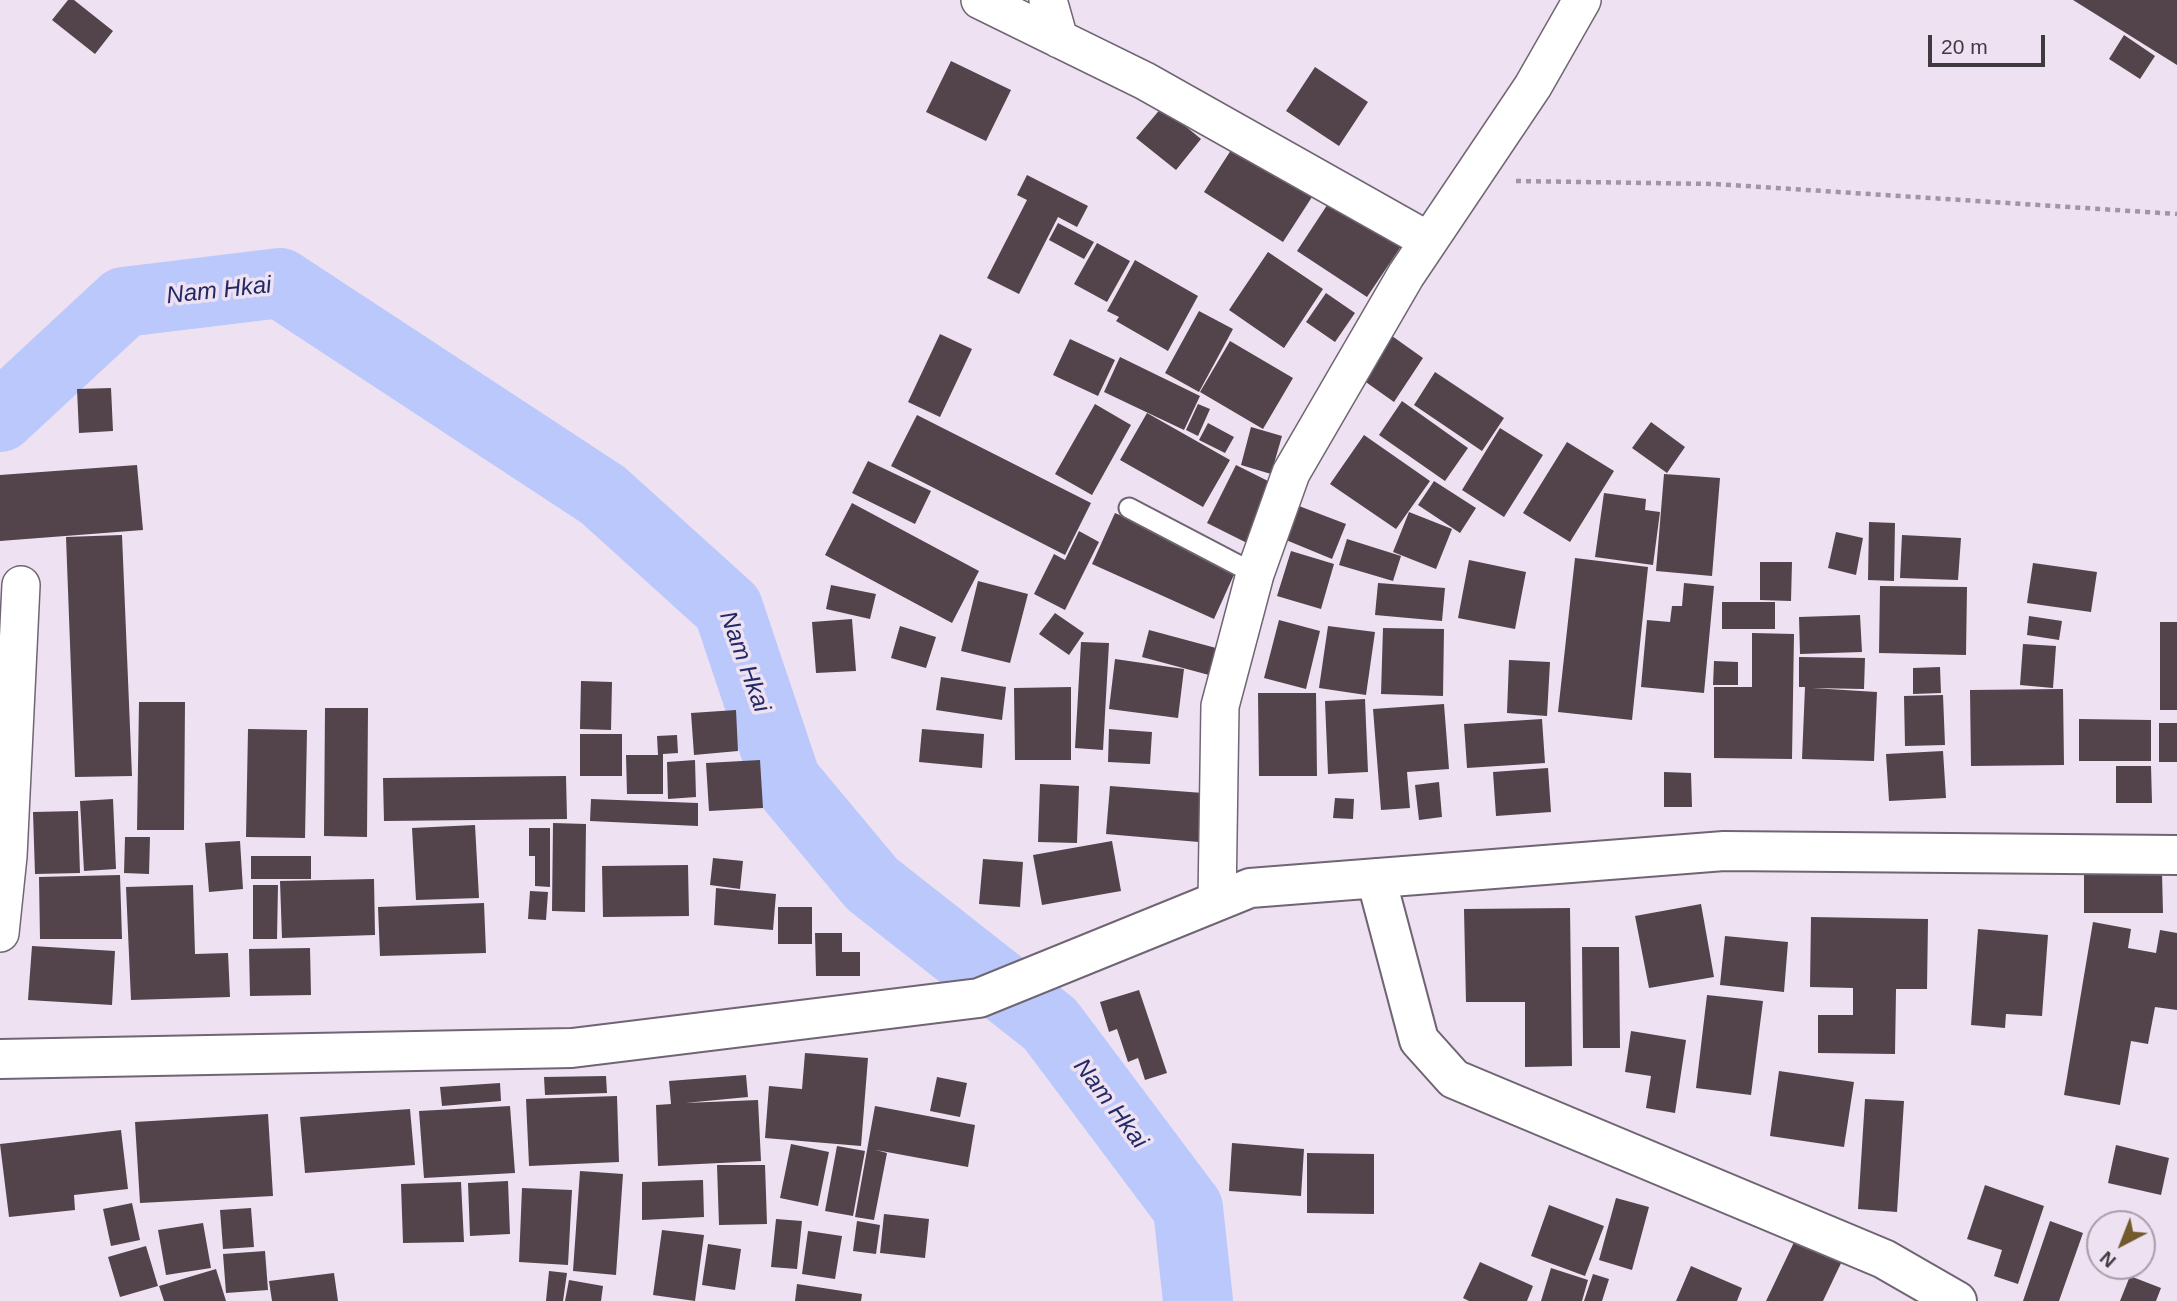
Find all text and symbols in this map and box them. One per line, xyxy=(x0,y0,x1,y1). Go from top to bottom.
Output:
scale bar xyxy=(1932,21,2049,65)
text: 20 m xyxy=(1941,35,1988,58)
water label: Nam Hkai xyxy=(165,271,273,311)
water label: Nam Hkai xyxy=(712,608,776,716)
water label: Nam Hkai xyxy=(1067,1053,1153,1155)
north arrow xyxy=(2086,1210,2156,1280)
text: N xyxy=(2096,1247,2120,1272)

